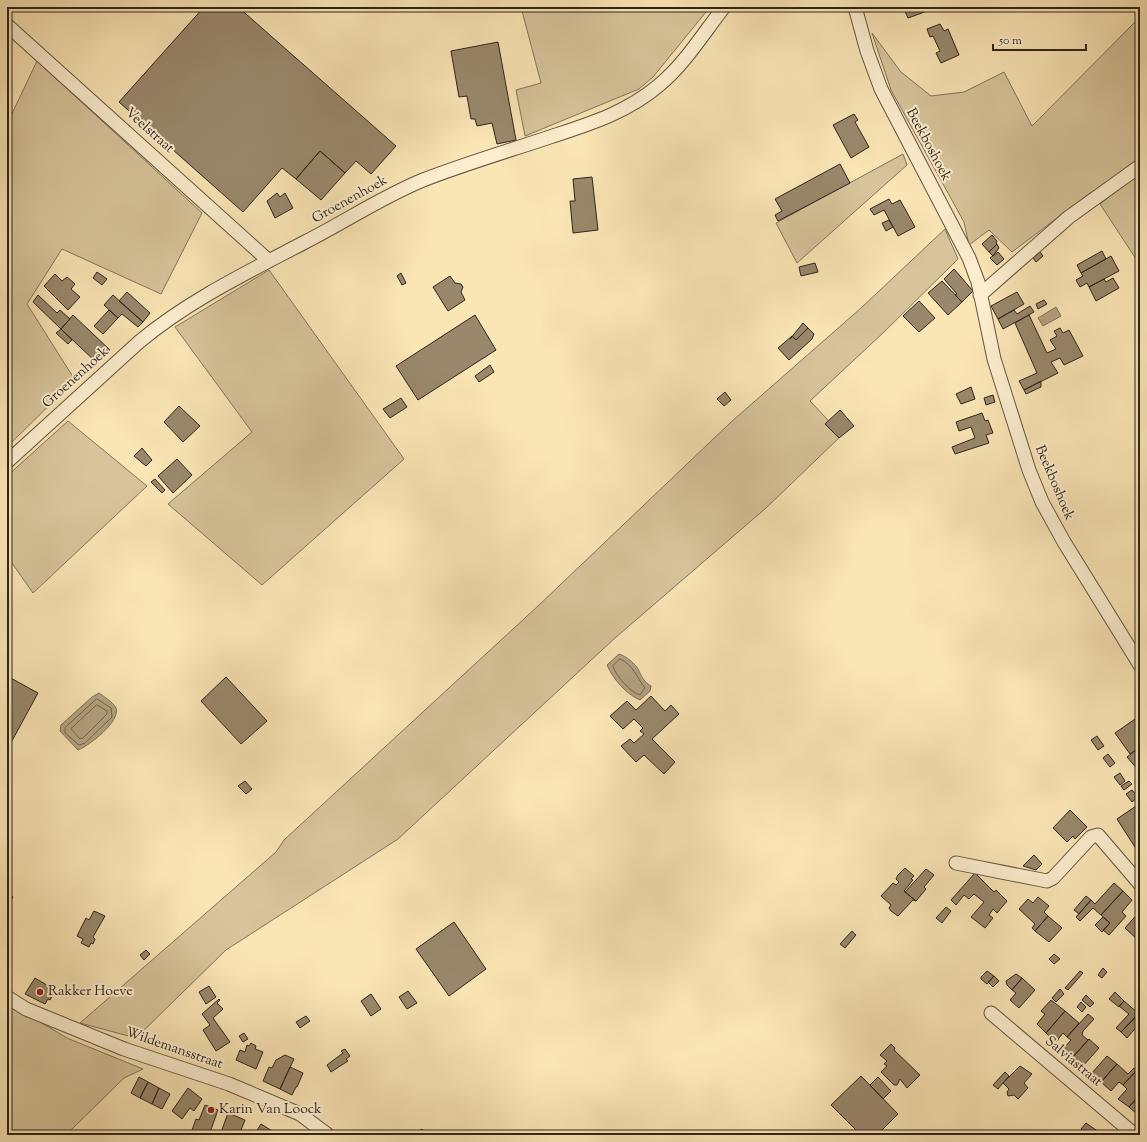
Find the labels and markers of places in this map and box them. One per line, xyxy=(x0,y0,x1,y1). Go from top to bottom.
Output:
place label: Rakker Hoeve xyxy=(48,982,133,1002)
marker: Rakker Hoeve xyxy=(35,987,45,997)
place label: Karin Van Loock xyxy=(219,1100,322,1120)
marker: Karin Van Loock xyxy=(206,1105,216,1115)

